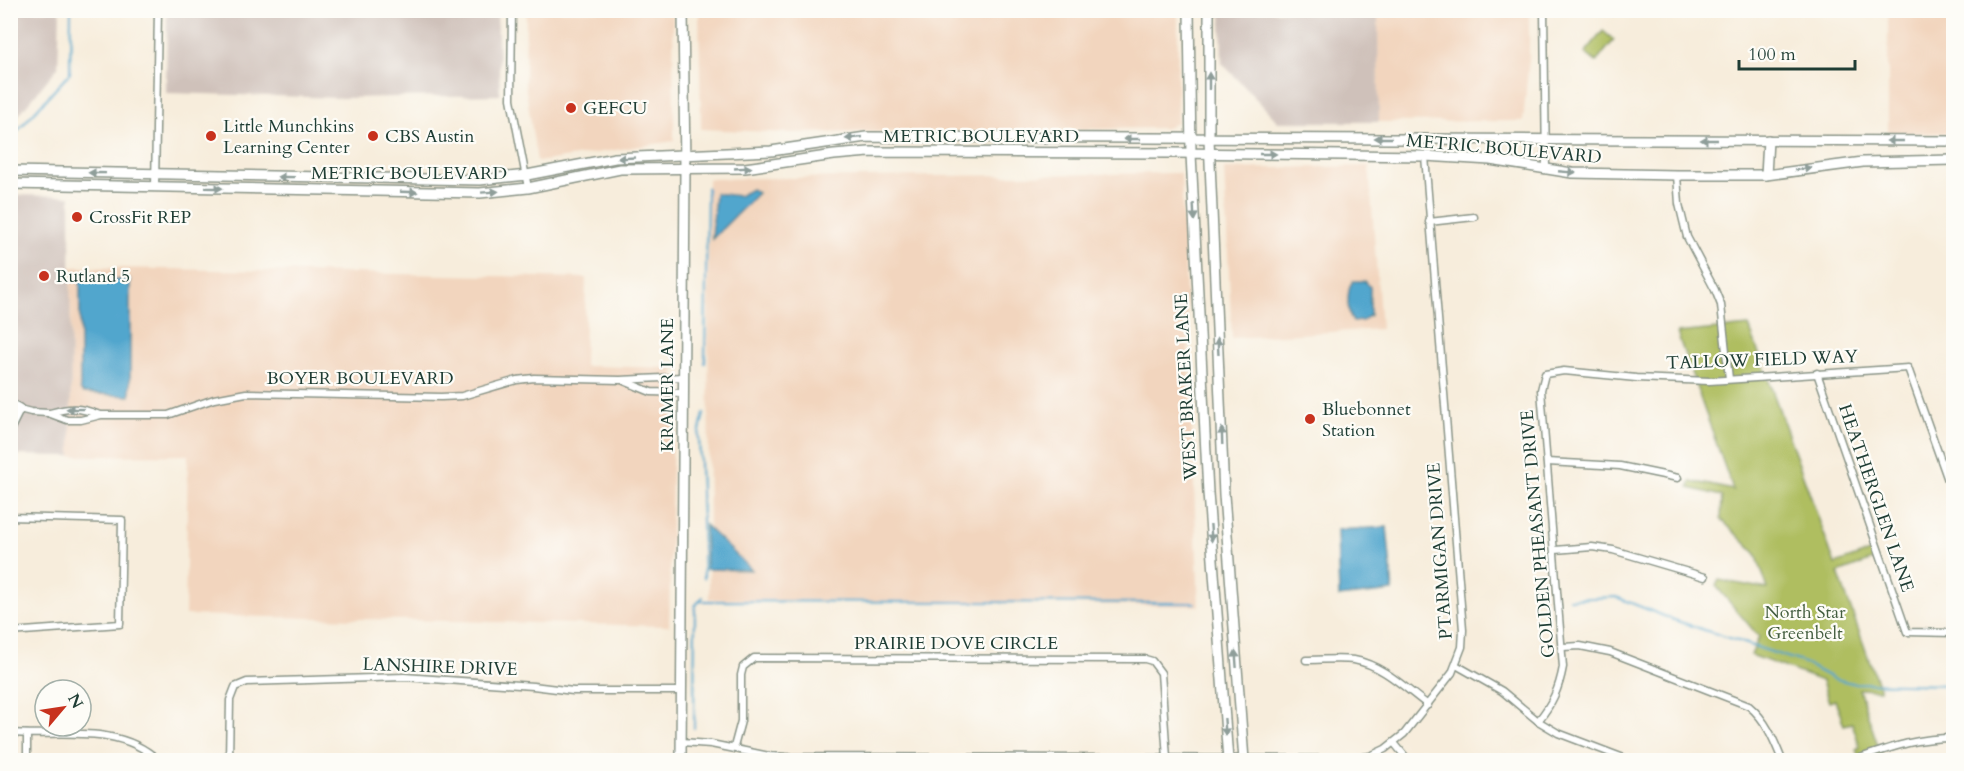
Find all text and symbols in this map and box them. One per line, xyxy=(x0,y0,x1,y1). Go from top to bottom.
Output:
scale bar xyxy=(1739,33,1854,71)
text: 100 m xyxy=(1748,42,1796,67)
one-way arrow xyxy=(1204,71,1214,90)
place label: GEFCU xyxy=(583,96,647,121)
marker: GEFCU xyxy=(564,101,578,115)
place label: Little Munchkins Learning Center xyxy=(223,114,354,160)
place label: CBS Austin xyxy=(385,124,475,149)
street label: METRIC BOULEVARD xyxy=(883,124,1079,149)
street label: METRIC BOULEVARD xyxy=(1405,128,1603,170)
marker: Little Munchkins Learning Center xyxy=(204,129,218,143)
marker: CBS Austin xyxy=(366,129,380,143)
one-way arrow xyxy=(844,133,863,143)
one-way arrow xyxy=(1374,133,1393,143)
one-way arrow xyxy=(1123,134,1142,144)
one-way arrow xyxy=(1700,135,1719,145)
one-way arrow xyxy=(1886,136,1905,146)
one-way arrow xyxy=(1259,149,1278,159)
one-way arrow xyxy=(616,153,635,162)
street label: METRIC BOULEVARD xyxy=(311,161,507,186)
one-way arrow xyxy=(734,163,753,172)
one-way arrow xyxy=(1794,165,1813,174)
one-way arrow xyxy=(1558,167,1577,177)
one-way arrow xyxy=(87,168,106,178)
one-way arrow xyxy=(276,172,295,182)
one-way arrow xyxy=(204,183,223,193)
one-way arrow xyxy=(399,187,418,197)
one-way arrow xyxy=(481,187,500,197)
one-way arrow xyxy=(1190,203,1199,222)
place label: CrossFit REP xyxy=(89,205,192,230)
marker: CrossFit REP xyxy=(70,210,84,224)
place label: Rutland 5 xyxy=(56,264,130,289)
marker: Rutland 5 xyxy=(37,269,51,283)
street label: WEST BRAKER LANE xyxy=(1169,293,1203,482)
street label: KRAMER LANE xyxy=(655,318,680,452)
one-way arrow xyxy=(1213,336,1222,355)
street label: TALLOW FIELD WAY xyxy=(1666,344,1859,376)
street label: BOYER BOULEVARD xyxy=(266,366,454,391)
place label: Bluebonnet Station xyxy=(1322,397,1411,443)
street label: HEATHERGLEN LANE xyxy=(1832,401,1920,595)
one-way arrow xyxy=(65,404,84,413)
street label: GOLDEN PHEASANT DRIVE xyxy=(1515,409,1561,659)
marker: Bluebonnet Station xyxy=(1303,412,1317,426)
one-way arrow xyxy=(1217,427,1226,446)
street label: PTARMIGAN DRIVE xyxy=(1421,462,1459,640)
one-way arrow xyxy=(1206,523,1216,542)
park label: North Star Greenbelt xyxy=(1764,600,1846,646)
street label: PRAIRIE DOVE CIRCLE xyxy=(854,631,1058,656)
one-way arrow xyxy=(1231,650,1241,669)
street label: LANSHIRE DRIVE xyxy=(362,652,518,682)
north arrow xyxy=(33,678,93,738)
text: N xyxy=(62,690,88,713)
one-way arrow xyxy=(1221,718,1230,737)

